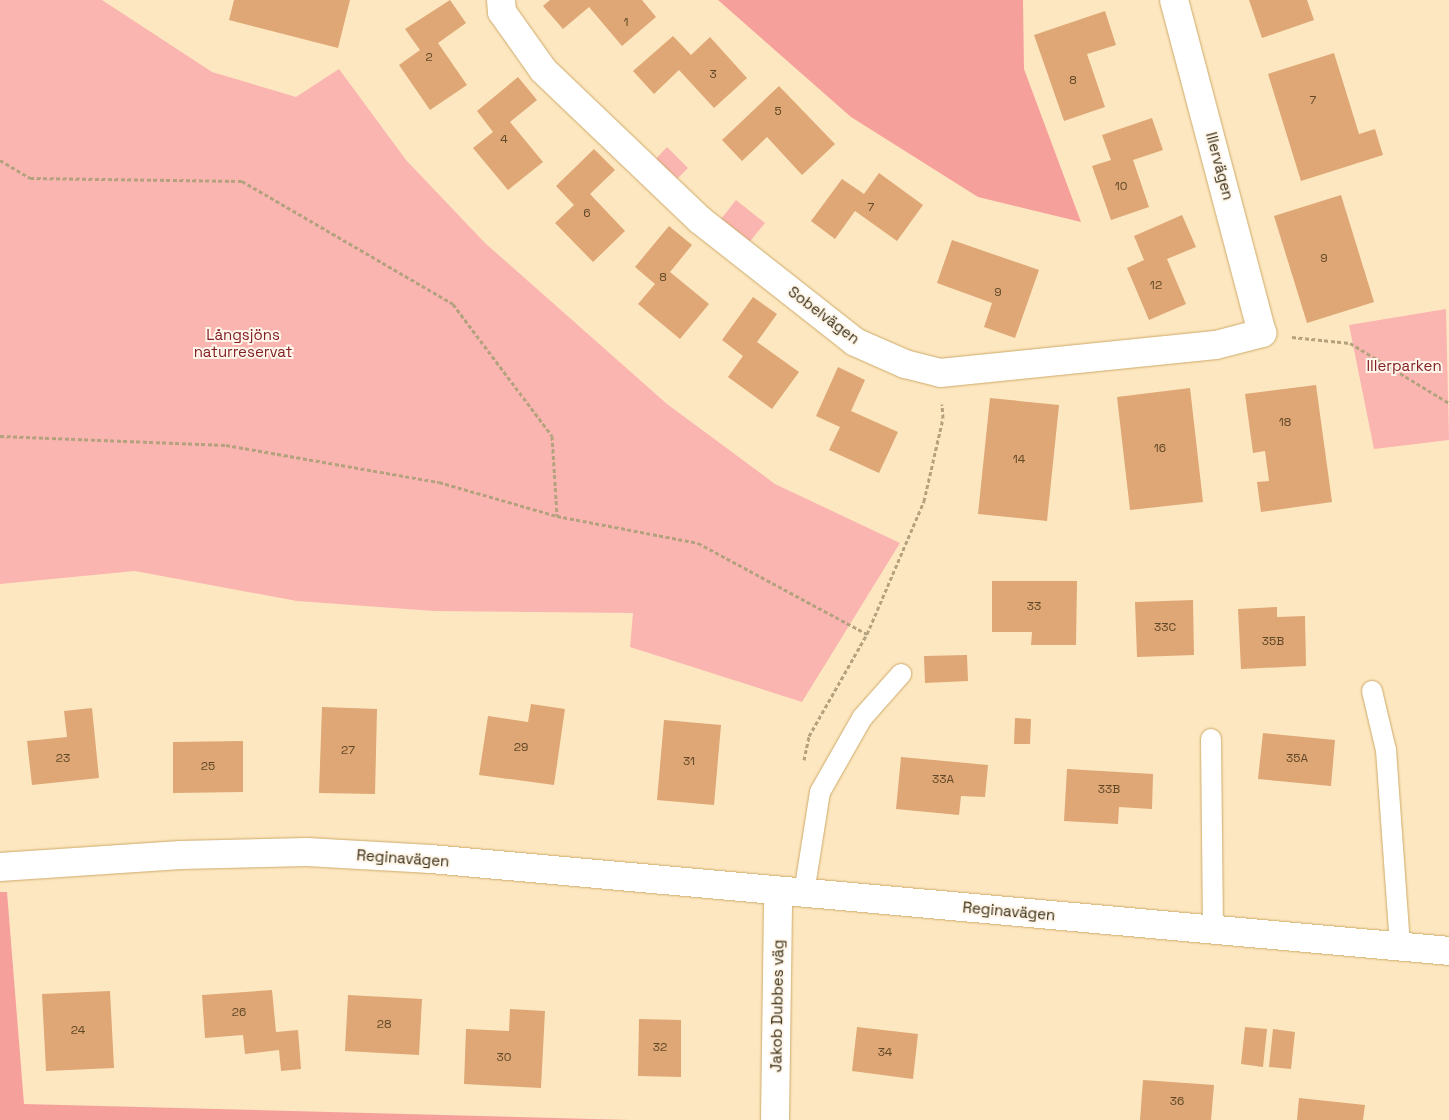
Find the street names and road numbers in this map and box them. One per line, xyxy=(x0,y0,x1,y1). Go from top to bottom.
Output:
street label: Illervägen xyxy=(1202,130,1238,202)
street label: Sobelvägen xyxy=(785,282,863,348)
street label: Reginavägen xyxy=(356,846,450,870)
street label: Reginavägen xyxy=(962,898,1056,924)
street label: Jakob Dubbes väg xyxy=(767,940,787,1072)

